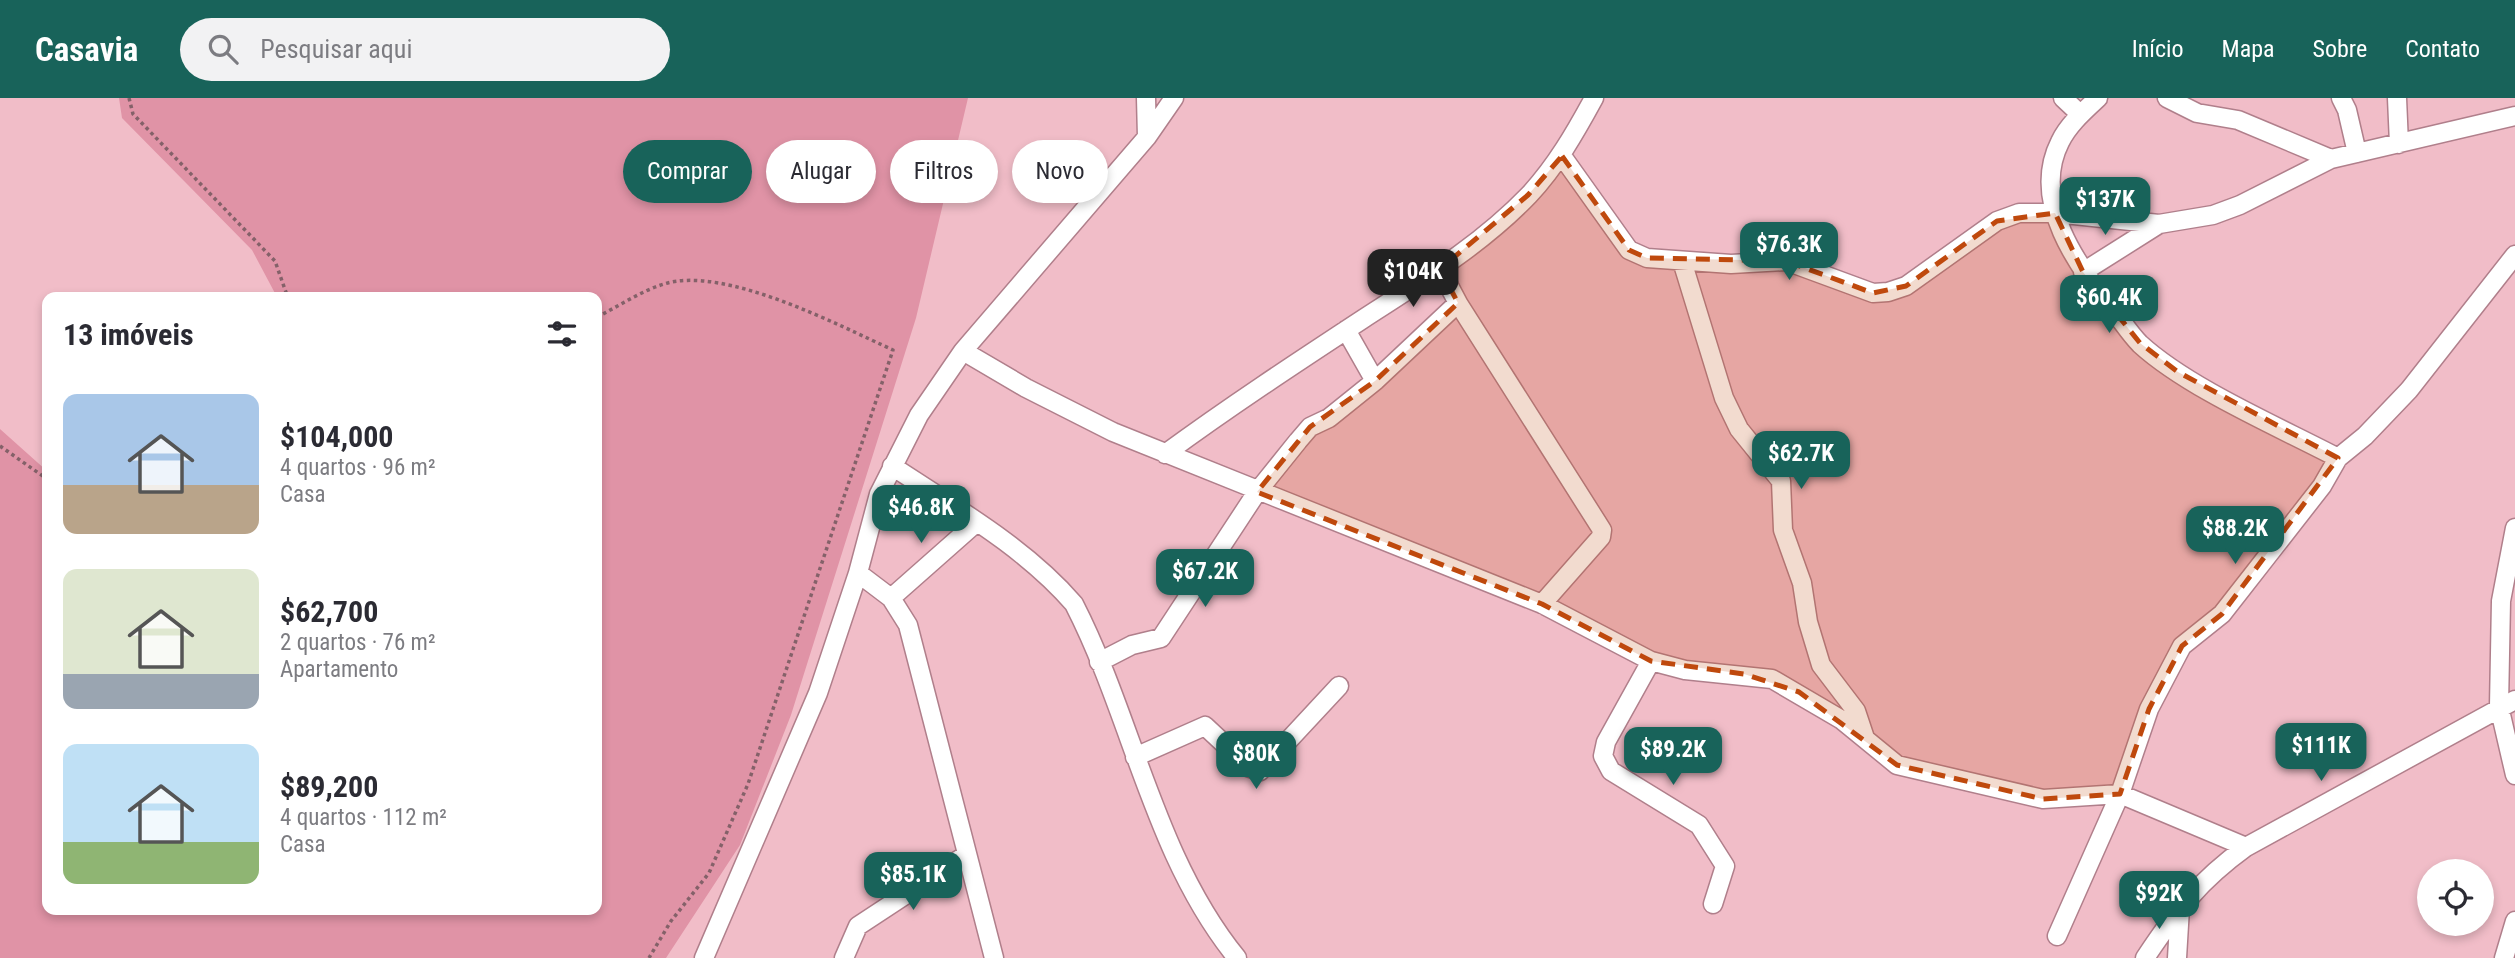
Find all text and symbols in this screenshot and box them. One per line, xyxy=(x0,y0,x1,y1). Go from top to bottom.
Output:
search box xyxy=(180,18,670,81)
text: Casavia xyxy=(35,30,138,69)
icon: search xyxy=(204,30,242,68)
text: Pesquisar aqui xyxy=(260,34,412,64)
text: Início xyxy=(2132,35,2184,63)
text: Mapa xyxy=(2222,35,2275,63)
text: Sobre xyxy=(2313,35,2367,63)
text: Contato xyxy=(2405,35,2480,63)
chip: Comprar xyxy=(623,140,752,203)
chip: Alugar xyxy=(766,140,876,203)
chip: Filtros xyxy=(890,140,998,203)
chip: Novo xyxy=(1012,140,1108,203)
pin: $137K xyxy=(2056,178,2154,237)
text: $137K xyxy=(2075,186,2135,213)
pin: $76.3K xyxy=(1732,222,1846,282)
text: $76.3K xyxy=(1756,231,1822,258)
pin: $104K xyxy=(1364,250,1462,309)
text: $104K xyxy=(1383,258,1443,285)
pin: $60.4K xyxy=(2052,275,2166,335)
text: $60.4K xyxy=(2076,284,2142,311)
icon: filters xyxy=(543,315,581,353)
text: 13 imóveis xyxy=(63,317,194,352)
text: $104,000 xyxy=(280,419,393,454)
icon: home xyxy=(119,422,203,506)
pin: $62.7K xyxy=(1744,432,1858,491)
text: $62.7K xyxy=(1768,440,1834,467)
text: 4 quartos · 96 m² xyxy=(280,454,436,481)
text: Casa xyxy=(280,481,326,508)
pin: $46.8K xyxy=(864,486,978,545)
text: $46.8K xyxy=(888,494,954,521)
pin: $88.2K xyxy=(2178,506,2292,566)
text: $88.2K xyxy=(2202,515,2268,542)
pin: $67.2K xyxy=(1148,550,1262,609)
text: $67.2K xyxy=(1172,558,1238,585)
text: $62,700 xyxy=(280,594,378,629)
icon: home xyxy=(119,597,203,681)
text: 2 quartos · 76 m² xyxy=(280,629,436,656)
text: Apartamento xyxy=(280,656,398,683)
pin: $111K xyxy=(2272,724,2370,783)
pin: $89.2K xyxy=(1616,728,1730,787)
pin: $80K xyxy=(1215,732,1297,791)
text: $111K xyxy=(2291,732,2351,759)
text: $89.2K xyxy=(1640,736,1706,763)
text: $80K xyxy=(1232,740,1280,767)
text: $89,200 xyxy=(280,769,378,804)
icon: home xyxy=(119,772,203,856)
text: 4 quartos · 112 m² xyxy=(280,804,447,831)
text: Casa xyxy=(280,831,326,858)
pin: $85.1K xyxy=(856,852,970,912)
map controls xyxy=(2417,859,2494,936)
button: locate xyxy=(2417,859,2494,936)
text: $85.1K xyxy=(880,861,946,888)
pin: $92K xyxy=(2118,872,2200,931)
text: $92K xyxy=(2135,880,2183,907)

